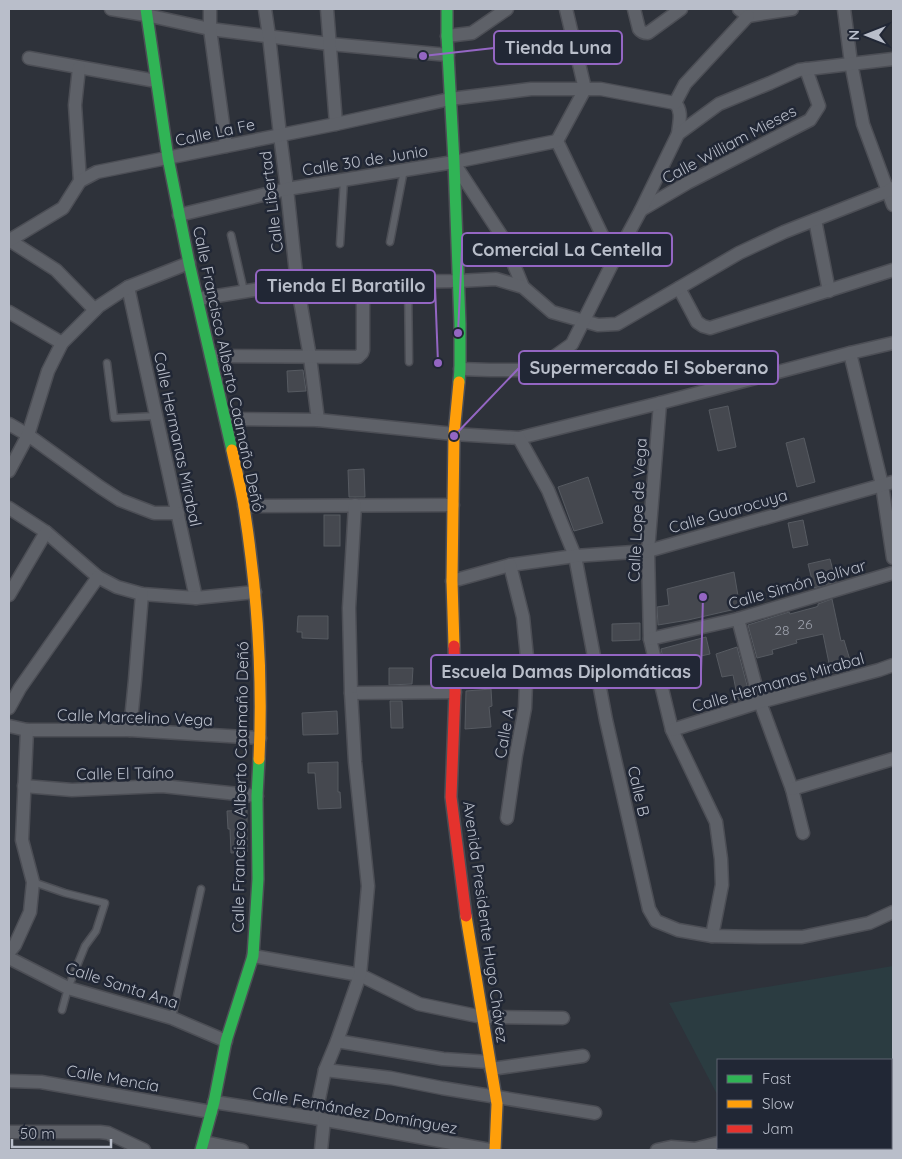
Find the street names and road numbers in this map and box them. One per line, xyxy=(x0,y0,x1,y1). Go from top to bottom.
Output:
street label: Calle William Mieses xyxy=(659,100,799,188)
street label: Calle La Fe xyxy=(173,114,257,150)
street label: Calle 30 de Junio xyxy=(301,140,429,180)
street label: Calle Libertad xyxy=(255,150,287,254)
street label: Calle Francisco Alberto Caamaño Deñó xyxy=(189,224,269,514)
street label: Calle Hermanas Mirabal xyxy=(150,350,206,528)
street label: Calle Lope de Vega xyxy=(623,438,651,582)
street label: Calle Guarocuya xyxy=(666,485,790,537)
street label: Calle Simón Bolívar xyxy=(726,555,868,613)
street label: Calle Francisco Alberto Caamaño Deñó xyxy=(227,641,253,933)
street label: Calle Hermanas Mirabal xyxy=(690,648,866,716)
street label: Calle Marcelino Vega xyxy=(57,704,213,730)
street label: Calle A xyxy=(490,706,518,760)
street label: Calle El Taíno xyxy=(76,762,174,784)
street label: Calle B xyxy=(624,764,654,818)
street label: Avenida Presidente Hugo Chávez xyxy=(459,800,513,1044)
street label: Calle Santa Ana xyxy=(63,957,181,1013)
street label: Calle Mencía xyxy=(65,1060,161,1096)
street label: Calle Fernández Domínguez xyxy=(251,1082,459,1138)

